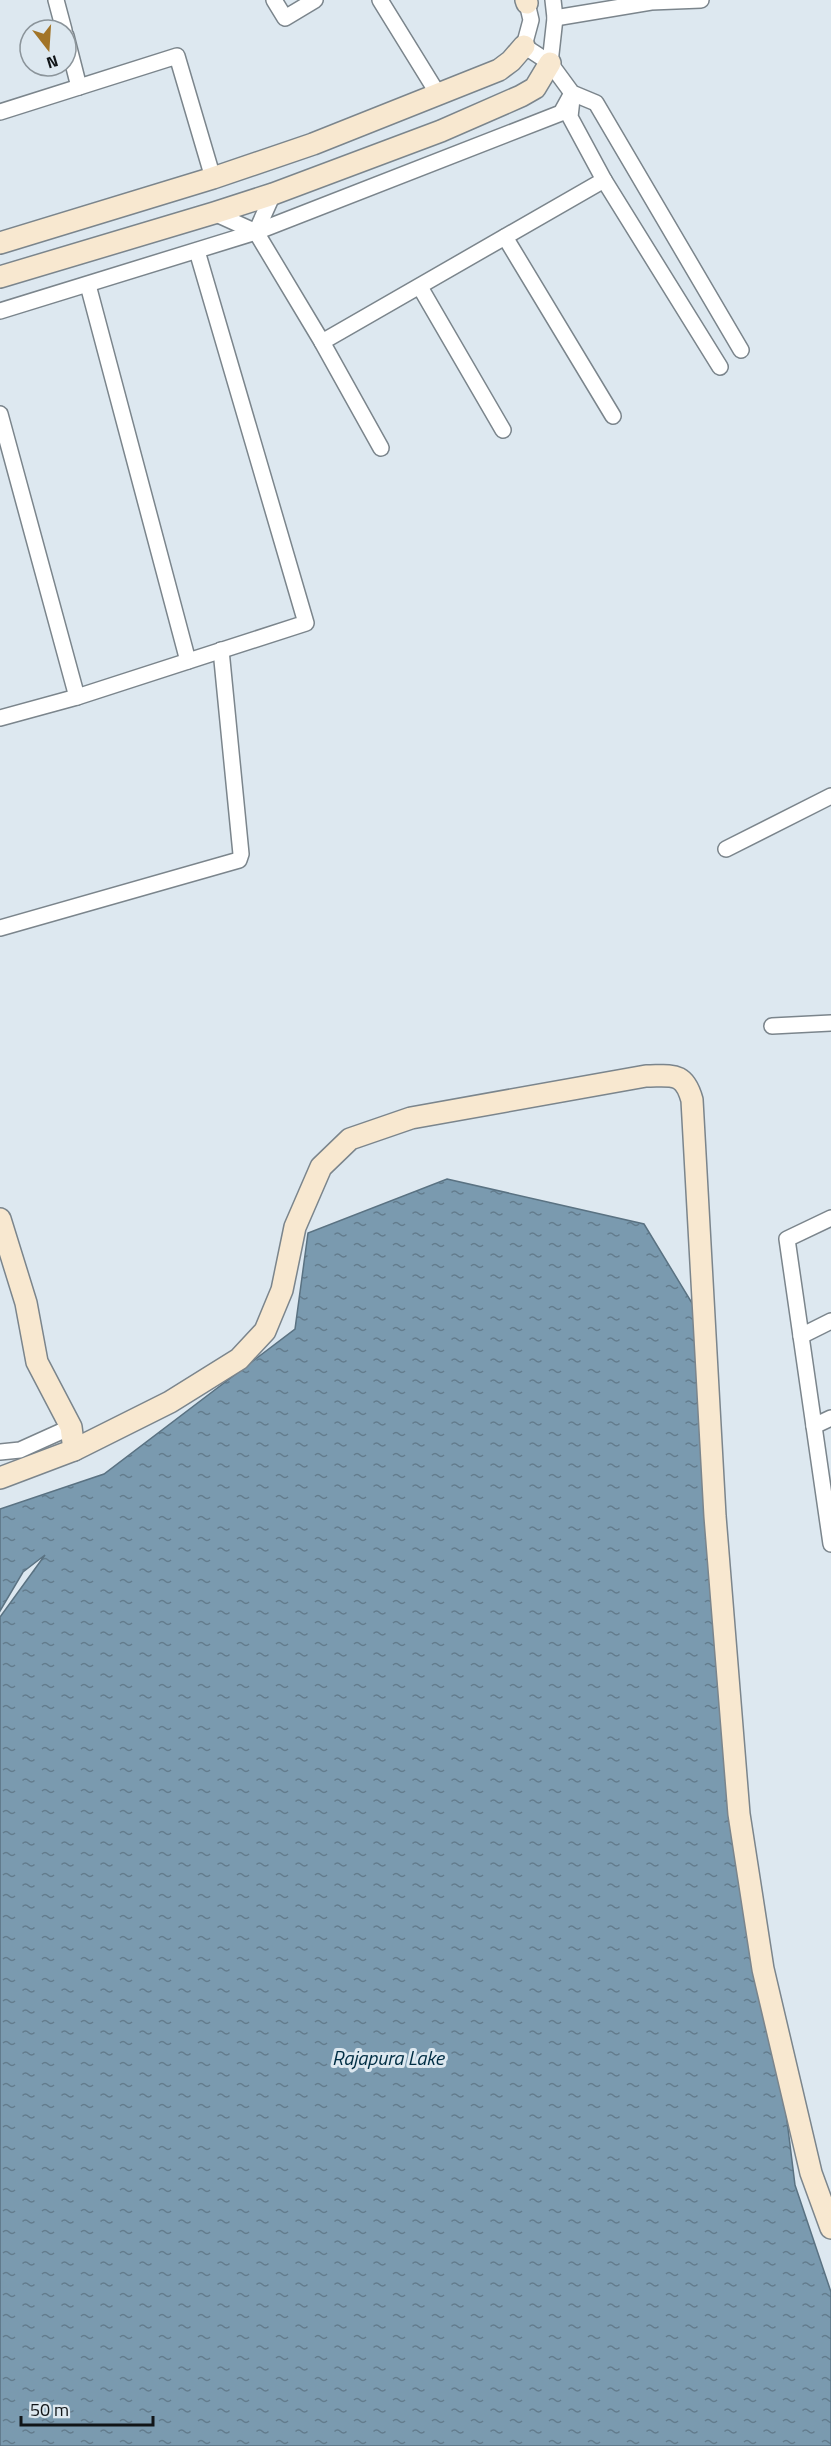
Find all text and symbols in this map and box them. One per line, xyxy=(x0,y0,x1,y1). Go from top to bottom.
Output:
north arrow xyxy=(18,18,78,78)
text: N xyxy=(44,49,61,75)
water label: Rajapura Lake xyxy=(332,2042,446,2073)
scale bar xyxy=(21,2389,153,2427)
text: 50 m xyxy=(30,2396,69,2423)

